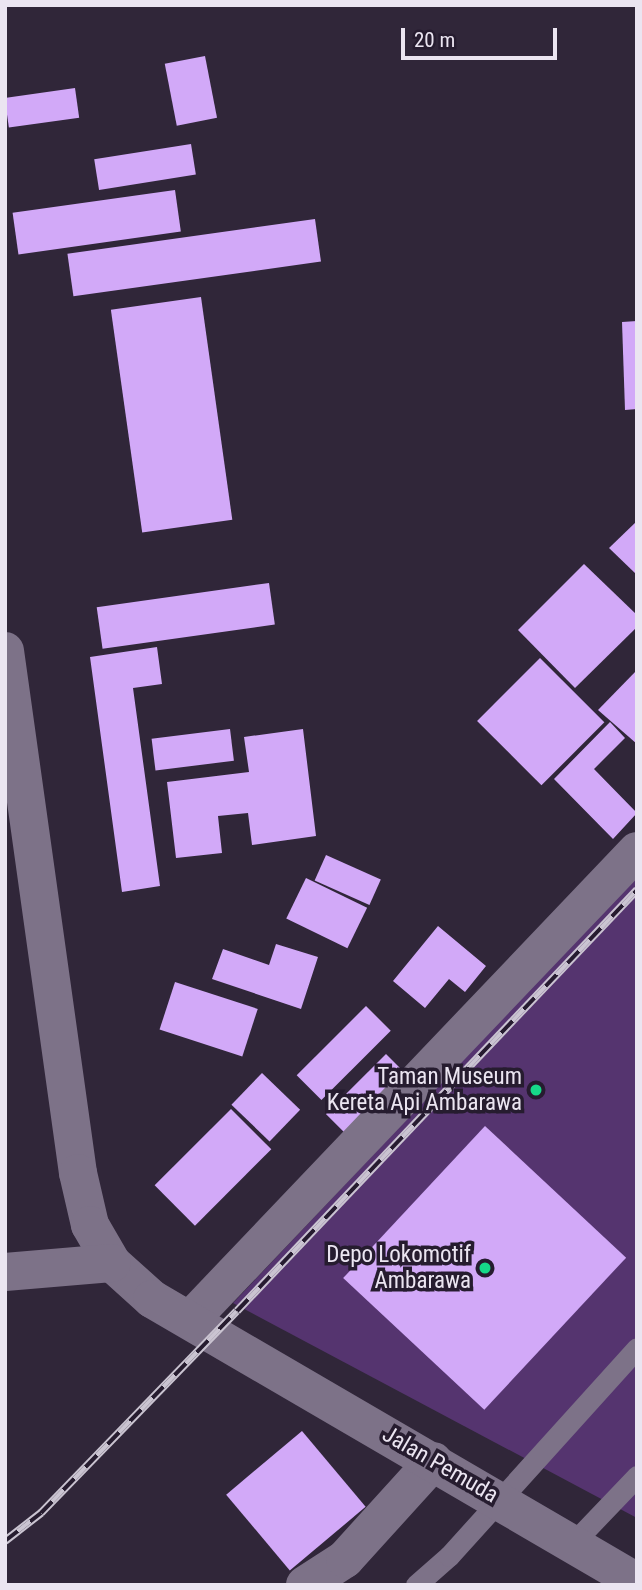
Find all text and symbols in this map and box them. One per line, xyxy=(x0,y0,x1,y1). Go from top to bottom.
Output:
scale bar xyxy=(404,14,560,58)
text: 20 m xyxy=(414,28,455,52)
place label: Taman Museum Kereta Api Ambarawa xyxy=(327,1063,522,1117)
marker: Taman Museum Kereta Api Ambarawa xyxy=(528,1082,544,1098)
place label: Depo Lokomotif Ambarawa xyxy=(326,1241,471,1295)
marker: Depo Lokomotif Ambarawa xyxy=(477,1260,493,1276)
street label: Jalan Pemuda xyxy=(377,1421,503,1509)

